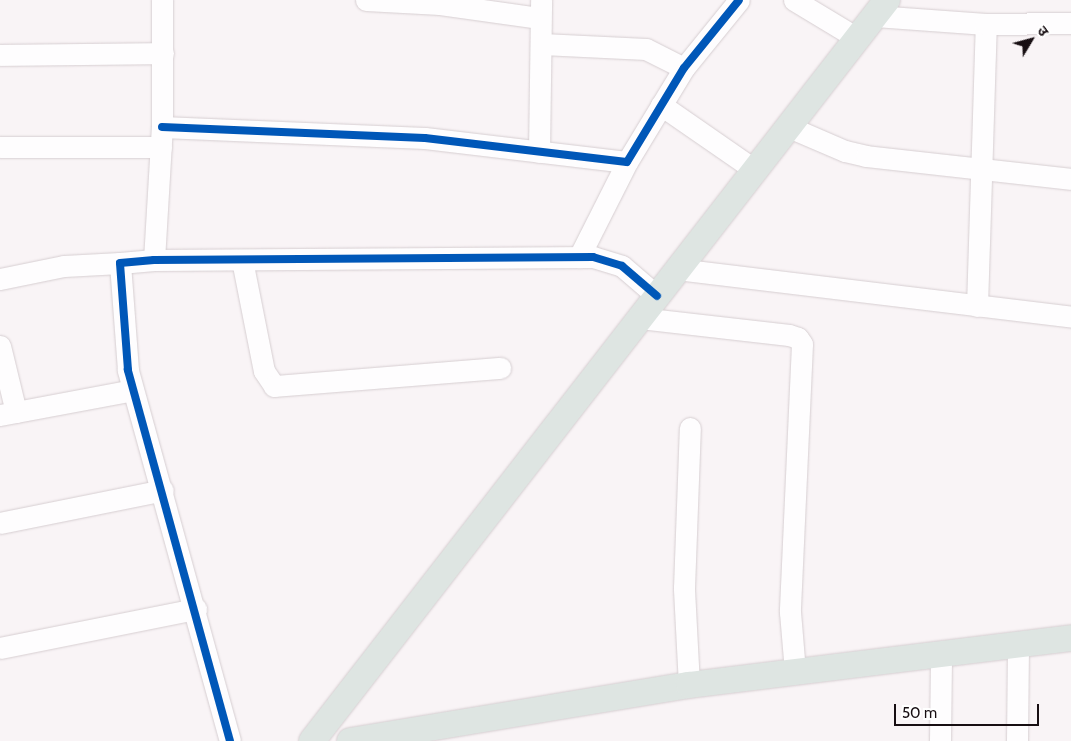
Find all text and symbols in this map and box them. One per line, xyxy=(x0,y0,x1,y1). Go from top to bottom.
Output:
north arrow xyxy=(1006,15,1056,65)
text: उ xyxy=(1033,22,1053,40)
scale bar xyxy=(896,694,1041,726)
text: 50 m xyxy=(902,704,937,722)

